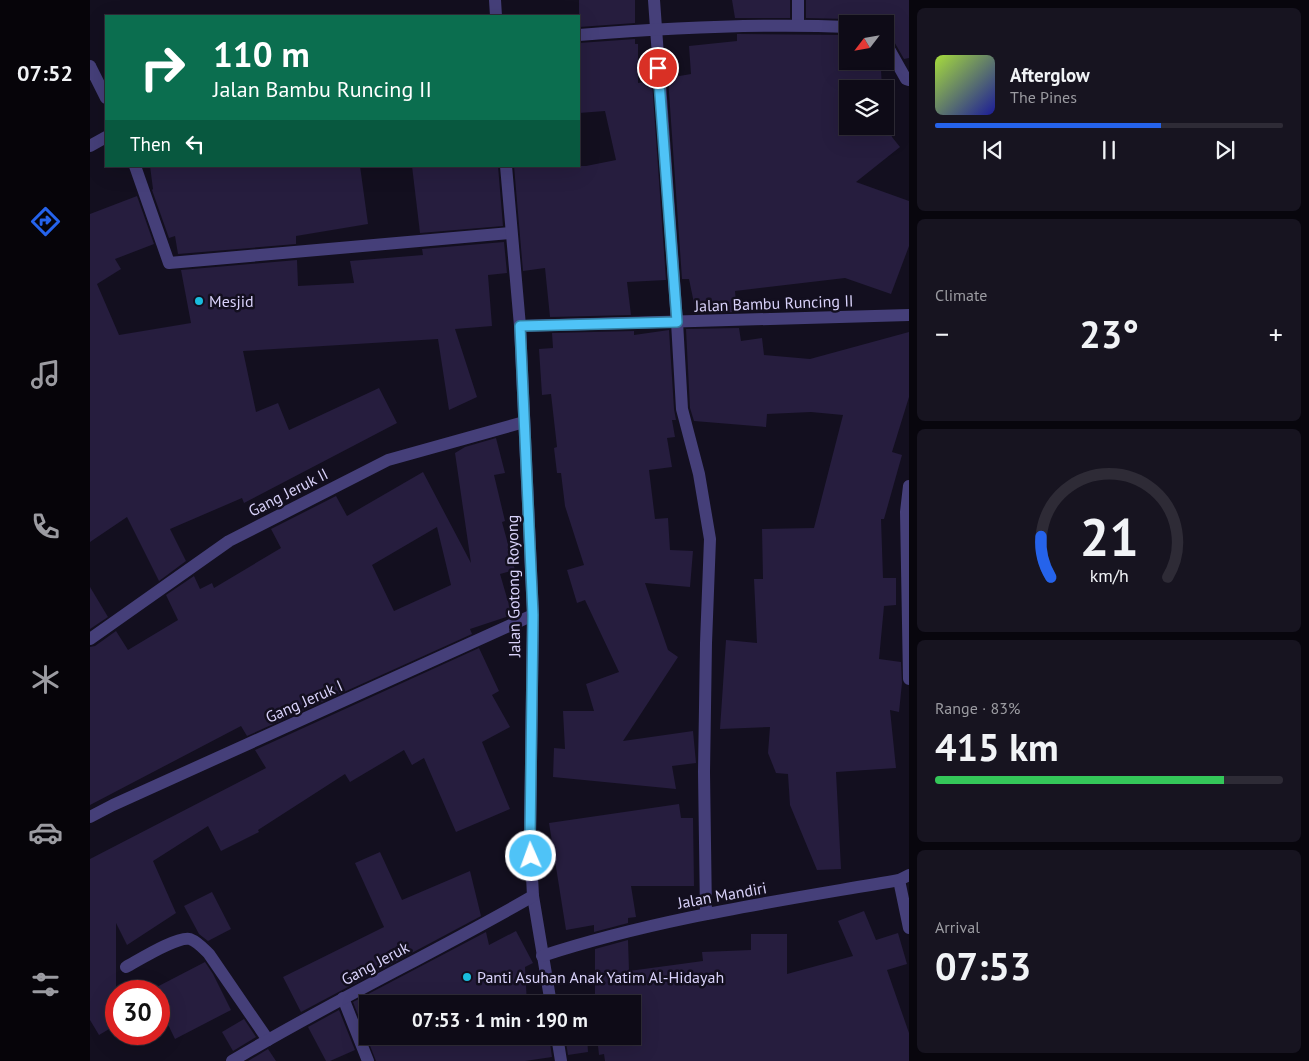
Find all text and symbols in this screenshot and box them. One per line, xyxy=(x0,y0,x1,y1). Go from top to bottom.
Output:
north arrow xyxy=(839,15,894,70)
map controls xyxy=(839,15,894,135)
text: 110 m xyxy=(213,31,310,77)
icon: right xyxy=(130,35,195,100)
pin xyxy=(637,47,679,89)
icon: arrive xyxy=(644,54,672,82)
text: 07:52 xyxy=(17,59,73,87)
text: Afterglow xyxy=(1010,63,1090,87)
text: Jalan Bambu Runcing II xyxy=(213,75,432,103)
button: layers xyxy=(839,80,894,135)
text: The Pines xyxy=(1010,87,1077,107)
icon: left xyxy=(181,130,209,158)
text: Then xyxy=(130,132,171,156)
icon: previous xyxy=(979,136,1007,164)
icon: pause xyxy=(1095,136,1123,164)
icon: next xyxy=(1211,136,1239,164)
icon: directions xyxy=(28,204,63,239)
text: Climate xyxy=(935,285,987,305)
street label: Jalan Bambu Runcing II xyxy=(693,290,854,316)
place label: Mesjid xyxy=(209,291,254,311)
marker: Mesjid xyxy=(193,295,205,307)
text: 23° xyxy=(1079,309,1139,358)
text: − xyxy=(935,315,949,352)
text: + xyxy=(1269,315,1283,352)
icon: music xyxy=(28,357,63,392)
street label: Gang Jeruk II xyxy=(245,463,331,521)
text: 21 xyxy=(1080,503,1138,570)
icon: phone xyxy=(28,509,63,544)
street label: Jalan Gotong Royong xyxy=(502,515,524,658)
text: km/h xyxy=(1089,564,1129,587)
icon: climate xyxy=(28,662,63,697)
street label: Gang Jeruk I xyxy=(262,675,346,727)
text: Range · 83% xyxy=(935,698,1020,718)
text: 415 km xyxy=(935,722,1059,771)
icon: car xyxy=(28,815,63,850)
position arrow xyxy=(504,829,556,881)
street label: Jalan Mandiri xyxy=(675,877,768,913)
text: Arrival xyxy=(935,917,980,937)
street label: Gang Jeruk xyxy=(338,937,413,989)
text: 07:53 xyxy=(935,941,1031,990)
icon: filters xyxy=(28,967,63,1002)
place label: Panti Asuhan Anak Yatim Al-Hidayah xyxy=(477,967,724,987)
marker: Panti Asuhan Anak Yatim Al-Hidayah xyxy=(461,971,473,983)
speed limit sign: 30 xyxy=(105,980,170,1045)
text: 07:53 · 1 min · 190 m xyxy=(412,1008,588,1032)

